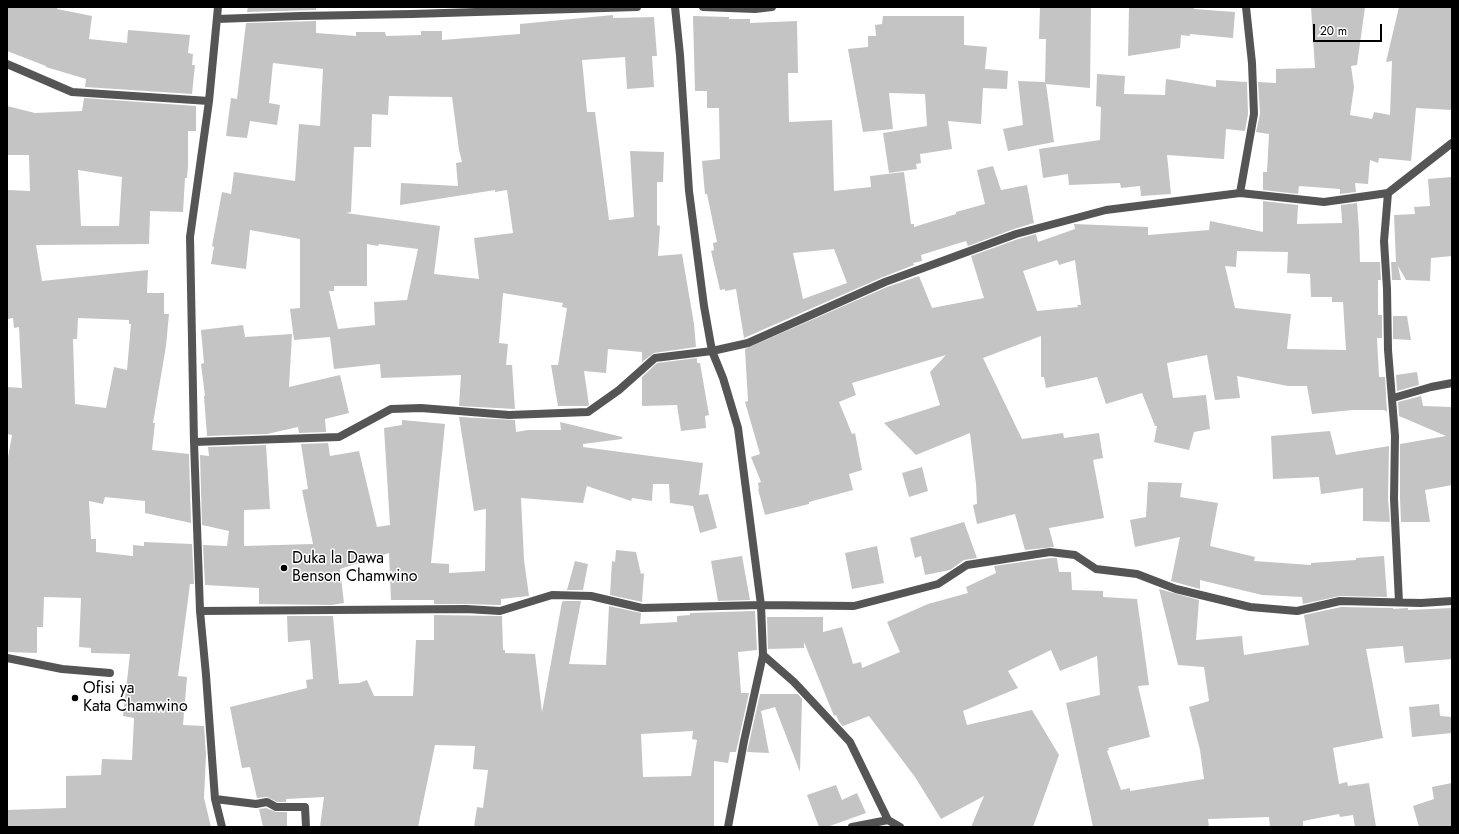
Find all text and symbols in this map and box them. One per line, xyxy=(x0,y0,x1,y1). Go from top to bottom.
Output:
scale bar xyxy=(1315,16,1384,42)
text: 20 m xyxy=(1320,22,1347,40)
place label: Duka la Dawa Benson Chamwino xyxy=(292,549,418,587)
marker: Duka la Dawa Benson Chamwino xyxy=(279,563,289,573)
place label: Ofisi ya Kata Chamwino xyxy=(83,679,188,717)
marker: Ofisi ya Kata Chamwino xyxy=(70,693,80,703)

